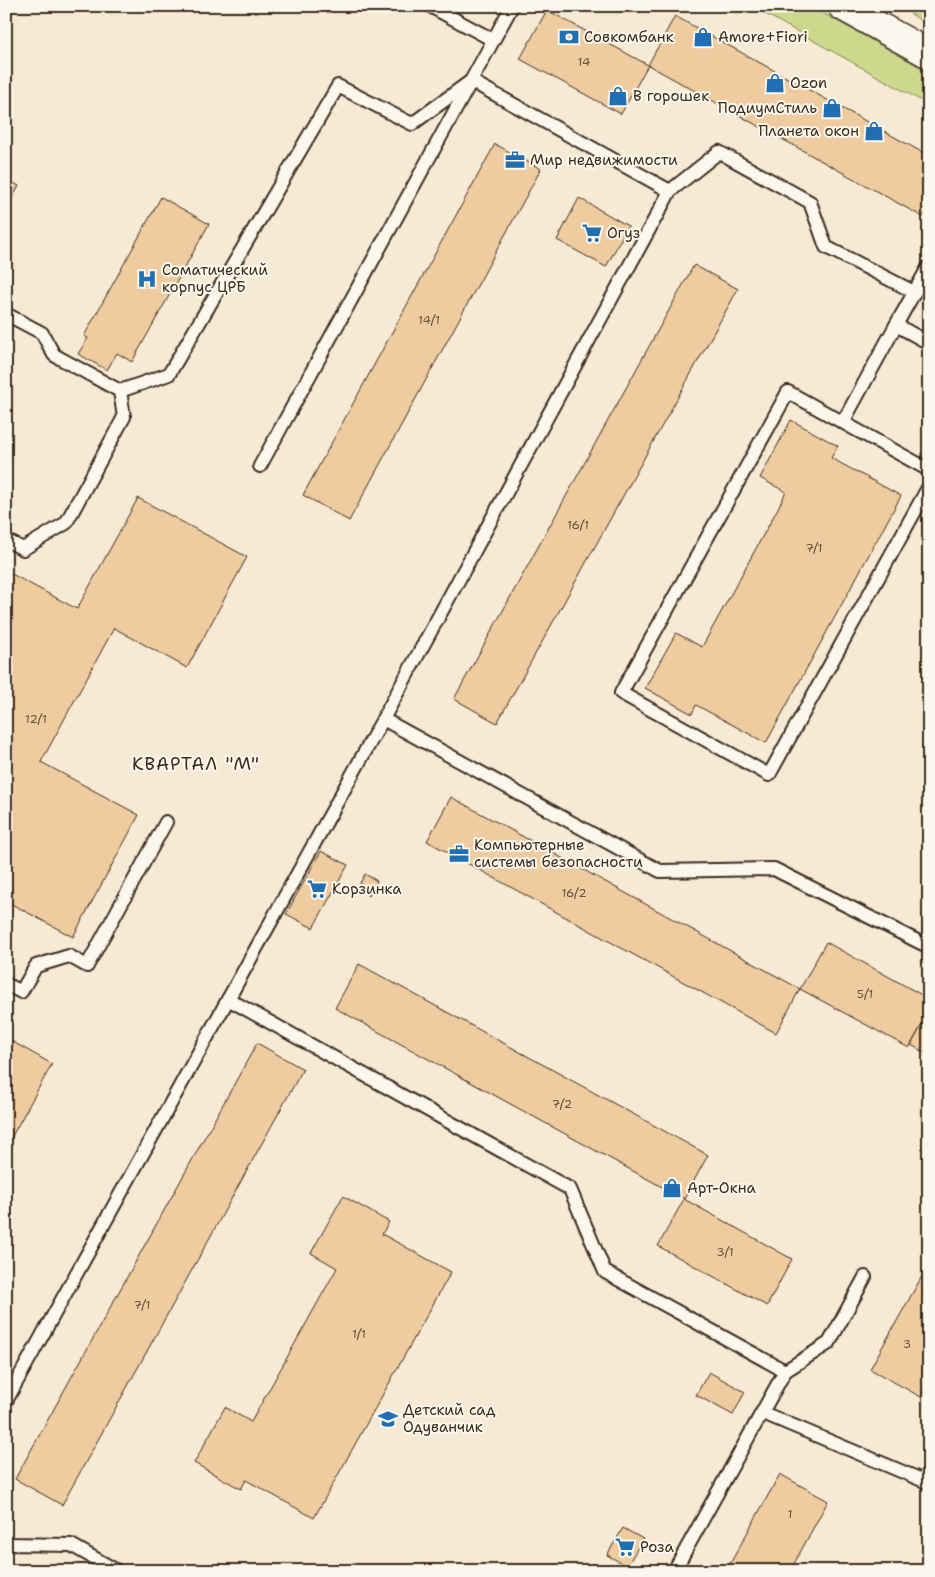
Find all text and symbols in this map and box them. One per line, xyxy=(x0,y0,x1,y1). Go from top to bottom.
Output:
bank icon: Совкомбанк xyxy=(558,26,580,48)
shop icon: Amore+Fiori xyxy=(692,26,714,48)
place label: Совкомбанк xyxy=(584,27,674,47)
place label: Amore+Fiori xyxy=(718,27,808,47)
house number: 14 xyxy=(578,54,590,70)
shop icon: Ozon xyxy=(764,72,786,94)
place label: Ozon xyxy=(790,73,827,93)
shop icon: В горошек xyxy=(607,85,629,107)
place label: В горошек xyxy=(633,86,709,106)
shop icon: ПодиумСтиль xyxy=(821,97,843,119)
place label: ПодиумСтиль xyxy=(718,98,817,118)
shop icon: Планета окон xyxy=(863,120,885,142)
place label: Планета окон xyxy=(758,121,859,141)
office icon: Мир недвижимости xyxy=(504,149,526,171)
place label: Мир недвижимости xyxy=(530,150,678,170)
supermarket icon: Огуз xyxy=(581,222,603,244)
place label: Огуз xyxy=(607,223,640,243)
place label: Соматический корпус ЦРБ xyxy=(162,260,268,297)
hospital icon: Соматический корпус ЦРБ xyxy=(136,268,158,290)
house number: 14/1 xyxy=(418,312,440,328)
house number: 16/1 xyxy=(567,517,589,533)
house number: 7/1 xyxy=(805,540,823,556)
house number: 12/1 xyxy=(25,711,47,727)
district label: КВАРТАЛ "М" xyxy=(132,752,260,776)
place label: Компьютерные системы безопасности xyxy=(474,835,643,872)
office icon: Компьютерные системы безопасности xyxy=(448,843,470,865)
supermarket icon: Корзинка xyxy=(306,878,328,900)
place label: Корзинка xyxy=(332,879,402,899)
house number: 16/2 xyxy=(561,885,587,901)
house number: 5/1 xyxy=(857,986,873,1002)
house number: 7/2 xyxy=(552,1096,572,1112)
shop icon: Арт-Окна xyxy=(661,1177,683,1199)
place label: Арт-Окна xyxy=(687,1178,756,1198)
house number: 3/1 xyxy=(716,1244,734,1260)
house number: 7/1 xyxy=(133,1297,151,1313)
house number: 1/1 xyxy=(352,1326,366,1342)
house number: 3 xyxy=(903,1336,911,1352)
place label: Детский сад Одуванчик xyxy=(403,1400,496,1437)
school or university icon: Детский сад Одуванчик xyxy=(377,1408,399,1430)
house number: 1 xyxy=(787,1506,793,1522)
supermarket icon: Роза xyxy=(614,1536,636,1558)
place label: Роза xyxy=(640,1537,675,1557)

